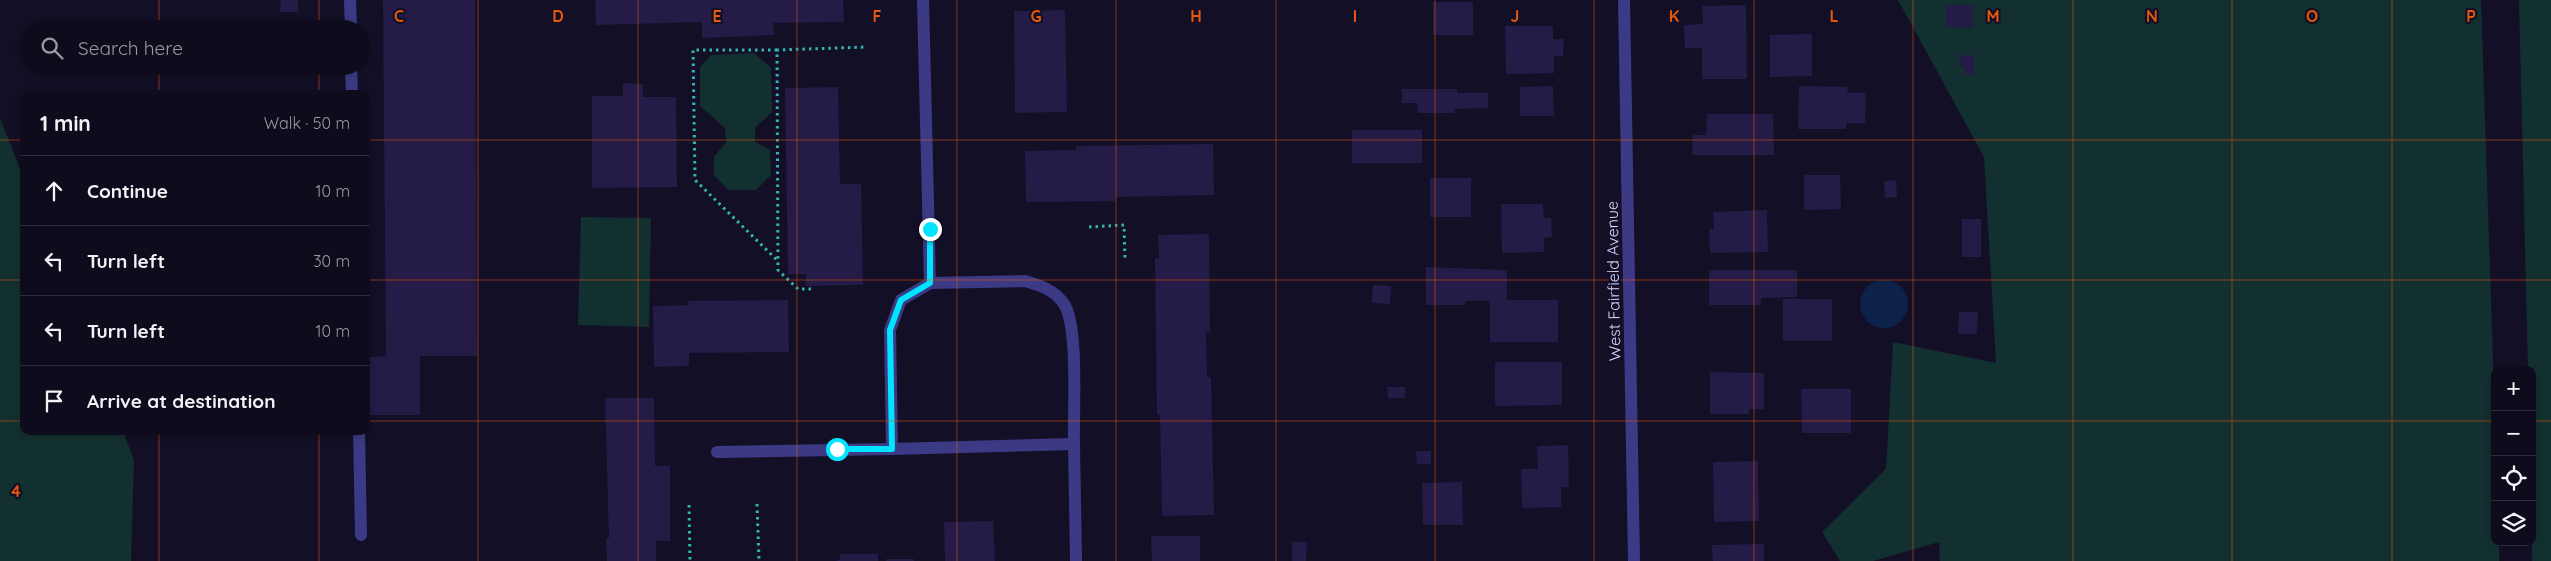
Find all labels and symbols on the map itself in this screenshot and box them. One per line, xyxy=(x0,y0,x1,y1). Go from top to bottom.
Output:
text: C xyxy=(394,6,404,26)
text: D xyxy=(552,6,564,26)
text: E xyxy=(712,6,722,26)
text: F xyxy=(873,6,882,26)
text: G xyxy=(1030,6,1042,26)
text: H xyxy=(1190,6,1202,26)
text: I xyxy=(1353,6,1357,26)
text: J xyxy=(1511,6,1519,26)
text: K xyxy=(1669,6,1679,26)
text: L xyxy=(1830,6,1839,26)
text: M xyxy=(1986,6,2000,26)
text: N xyxy=(2146,6,2158,26)
text: O xyxy=(2306,6,2318,26)
text: P xyxy=(2466,6,2476,26)
street label: West Fairfield Avenue xyxy=(1602,201,1624,361)
route end xyxy=(919,218,942,241)
route start xyxy=(826,438,849,461)
text: 4 xyxy=(11,481,21,501)

